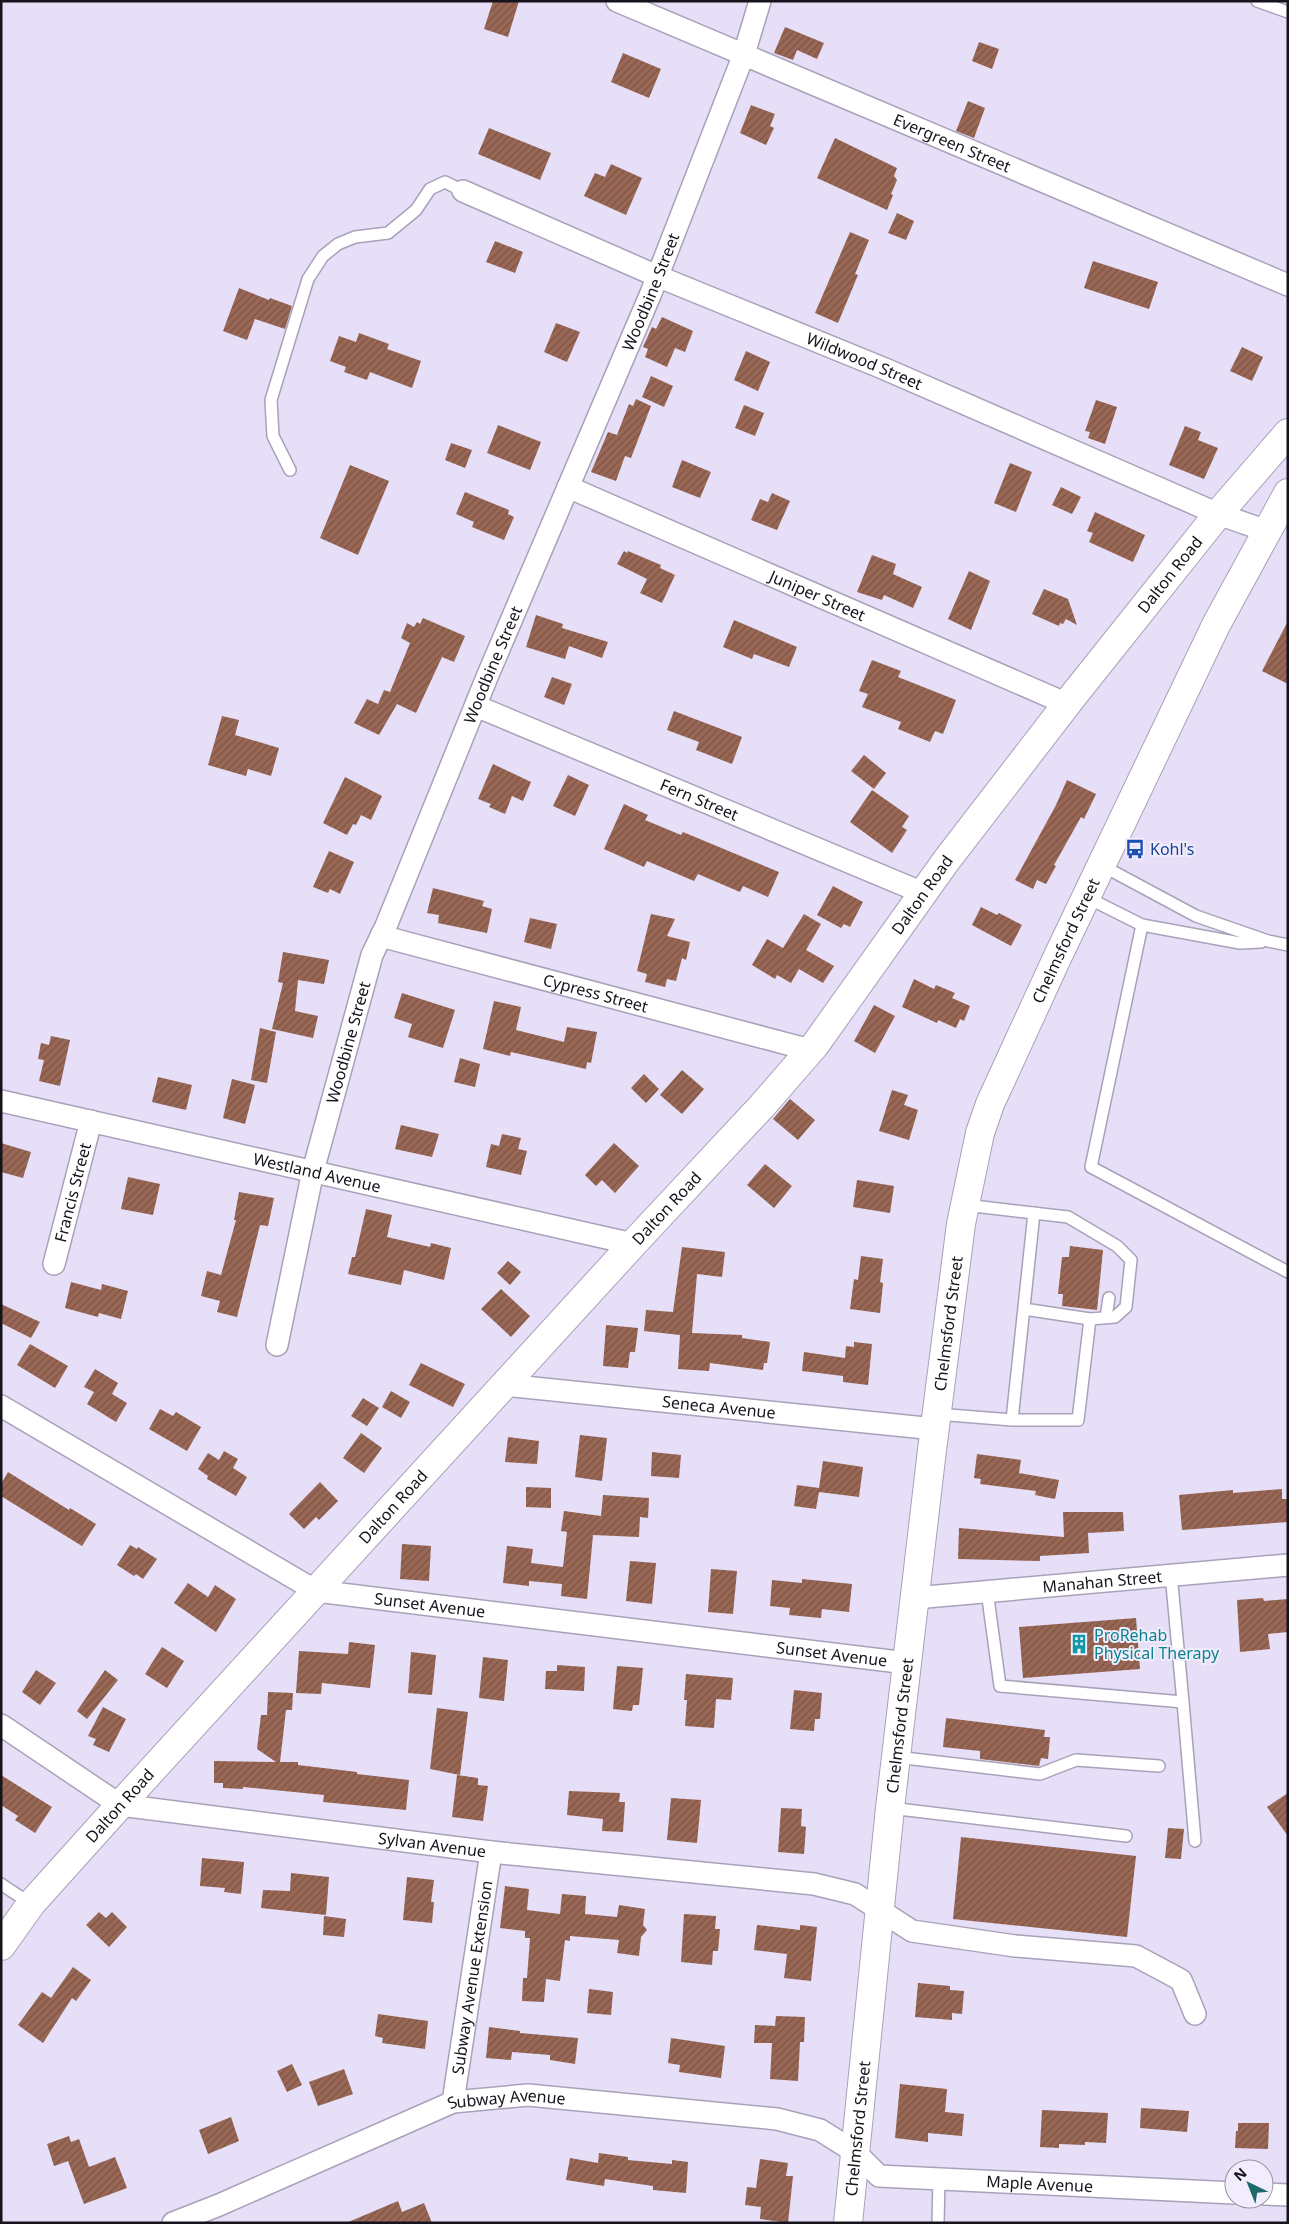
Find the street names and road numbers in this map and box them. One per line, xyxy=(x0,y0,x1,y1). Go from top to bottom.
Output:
street label: Evergreen Street xyxy=(890,108,1014,178)
street label: Woodbine Street xyxy=(617,229,684,354)
street label: Wildwood Street xyxy=(803,327,926,395)
street label: Dalton Road xyxy=(1132,531,1207,618)
street label: Juniper Street xyxy=(764,564,869,626)
street label: Woodbine Street xyxy=(458,602,527,727)
street label: Fern Street xyxy=(657,773,742,826)
street label: Dalton Road xyxy=(886,851,958,939)
street label: Chelmsford Street xyxy=(1027,874,1105,1007)
street label: Cypress Street xyxy=(541,969,651,1018)
street label: Woodbine Street xyxy=(321,979,375,1106)
street label: Francis Street xyxy=(49,1140,96,1244)
street label: Westland Avenue xyxy=(251,1147,383,1198)
street label: Dalton Road xyxy=(627,1167,706,1250)
street label: Chelmsford Street xyxy=(929,1255,968,1392)
street label: Seneca Avenue xyxy=(661,1390,777,1424)
street label: Dalton Road xyxy=(353,1465,432,1548)
street label: Manahan Street xyxy=(1042,1565,1163,1598)
street label: Sunset Avenue xyxy=(373,1587,486,1623)
street label: Sunset Avenue xyxy=(775,1636,889,1672)
street label: Chelmsford Street xyxy=(881,1657,919,1795)
street label: Dalton Road xyxy=(80,1764,159,1847)
street label: Sylvan Avenue xyxy=(377,1827,487,1862)
street label: Subway Avenue Extension xyxy=(446,1879,498,2076)
street label: Chelmsford Street xyxy=(840,2059,875,2197)
street label: Subway Avenue xyxy=(444,2084,567,2114)
street label: Maple Avenue xyxy=(986,2170,1094,2197)

